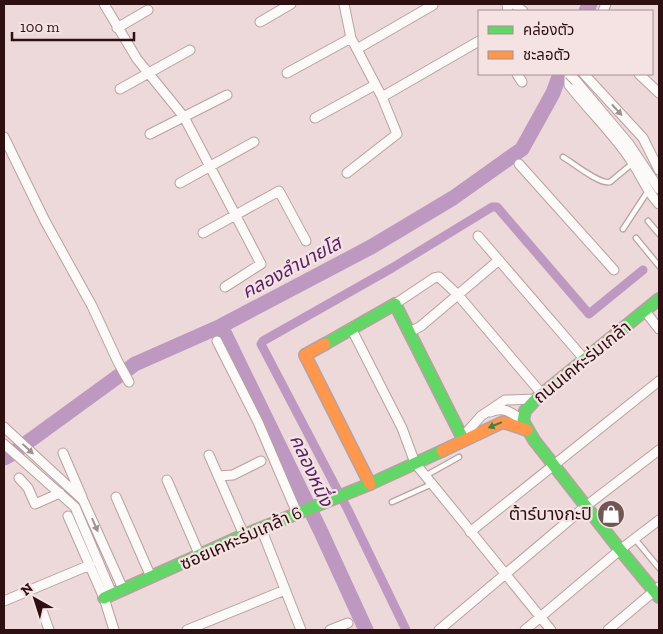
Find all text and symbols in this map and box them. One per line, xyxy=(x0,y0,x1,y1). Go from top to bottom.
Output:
scale bar xyxy=(12,10,135,42)
legend xyxy=(478,10,653,75)
text: 100 m xyxy=(20,18,59,36)
text: คล่องตัว xyxy=(523,21,574,39)
text: ชะลอตัว xyxy=(523,46,570,64)
one-way arrow xyxy=(611,103,623,115)
water label: คลองลำนายโส xyxy=(238,231,347,303)
street label: ถนนเคหะร่มเกล้า xyxy=(529,316,635,408)
one-way arrow xyxy=(488,422,502,430)
water label: คลองหนึ่ง xyxy=(285,430,340,511)
one-way arrow xyxy=(21,443,33,455)
shop icon: ต้าร์บางกะปิ xyxy=(596,499,626,529)
street label: ซอยเคหะร่มเกล้า 6 xyxy=(177,501,305,575)
place label: ต้าร์บางกะปิ xyxy=(509,503,592,525)
one-way arrow xyxy=(91,518,99,532)
north arrow xyxy=(10,574,60,624)
text: N xyxy=(18,579,37,599)

